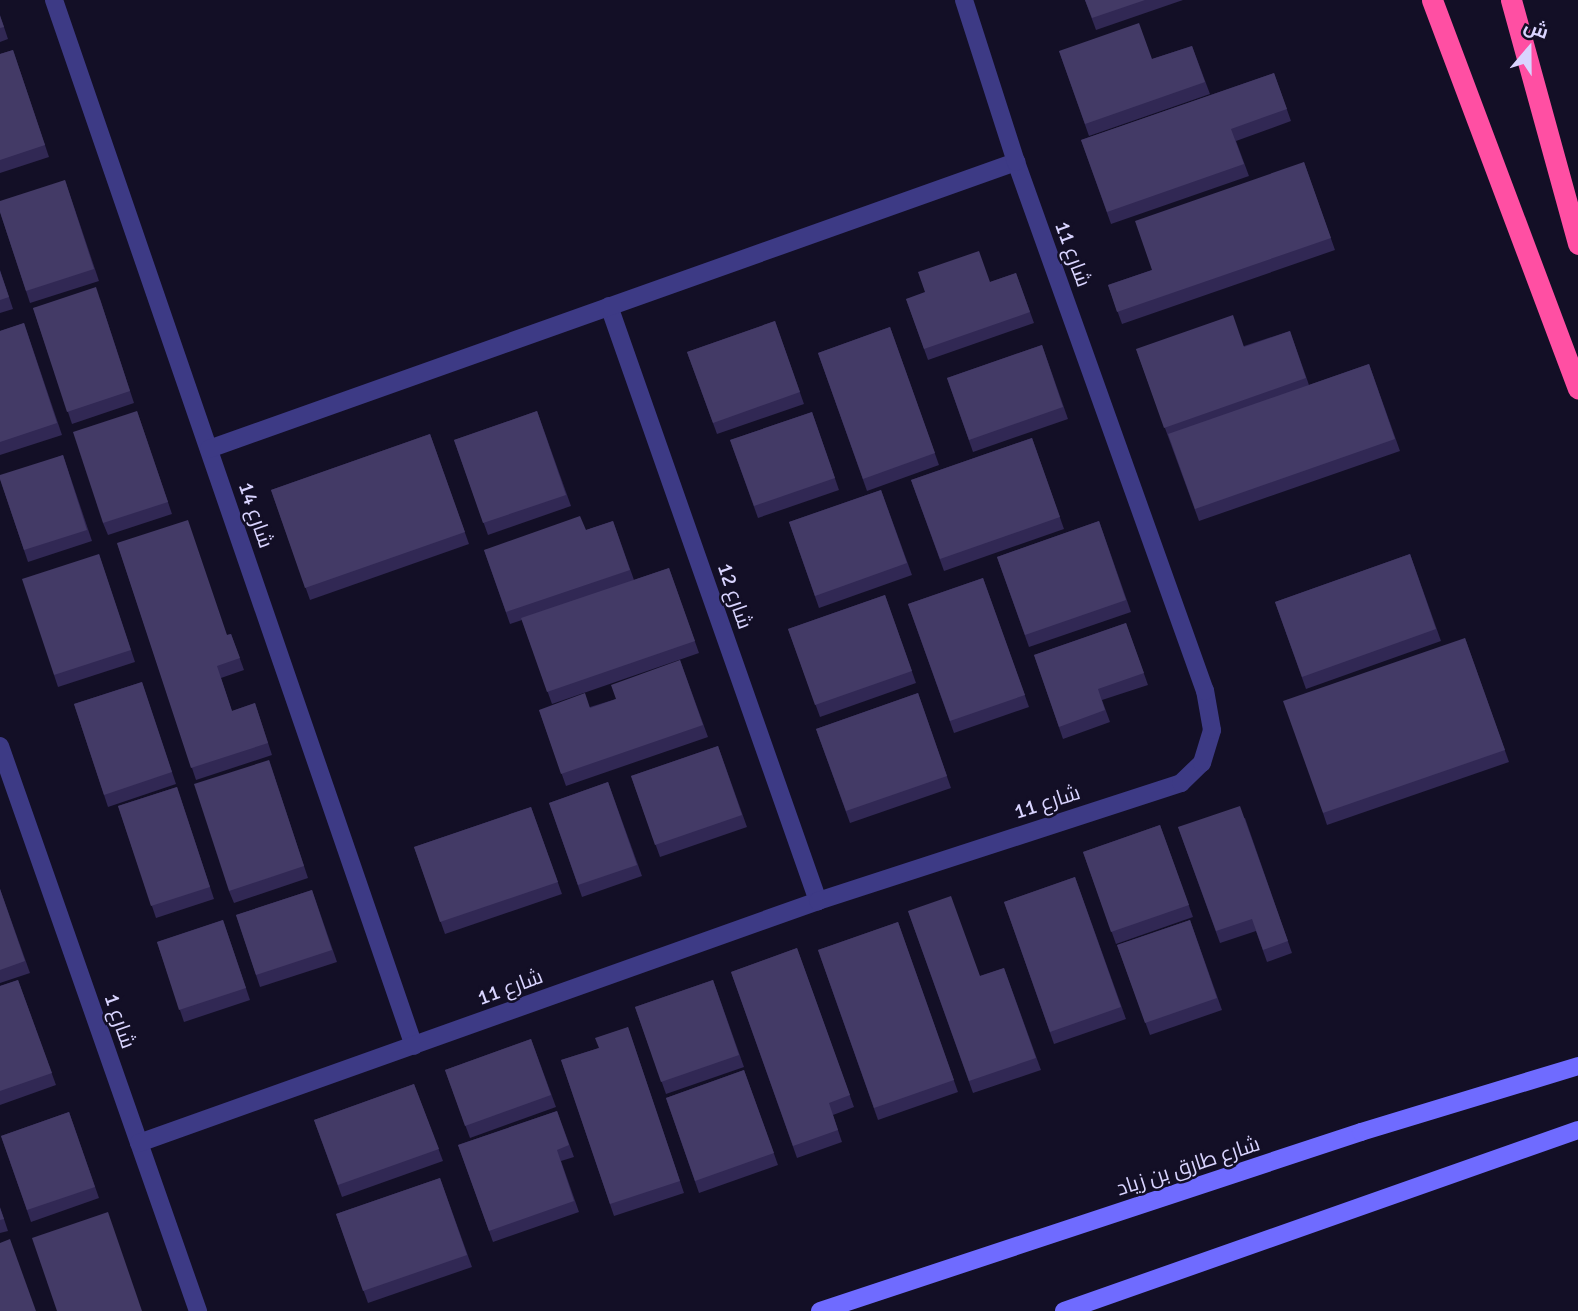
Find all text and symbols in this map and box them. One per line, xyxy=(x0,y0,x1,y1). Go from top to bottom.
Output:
north arrow xyxy=(1494,14,1564,84)
text: ش xyxy=(1521,14,1552,45)
street label: شارع 11 xyxy=(1050,218,1096,290)
street label: شارع 14 xyxy=(233,479,279,551)
street label: شارع 12 xyxy=(712,560,758,632)
street label: شارع 11 xyxy=(1011,780,1083,824)
street label: شارع 11 xyxy=(474,964,546,1010)
street label: شارع 1 xyxy=(99,990,141,1052)
street label: شارع طارق بن زياد xyxy=(1113,1131,1263,1201)

